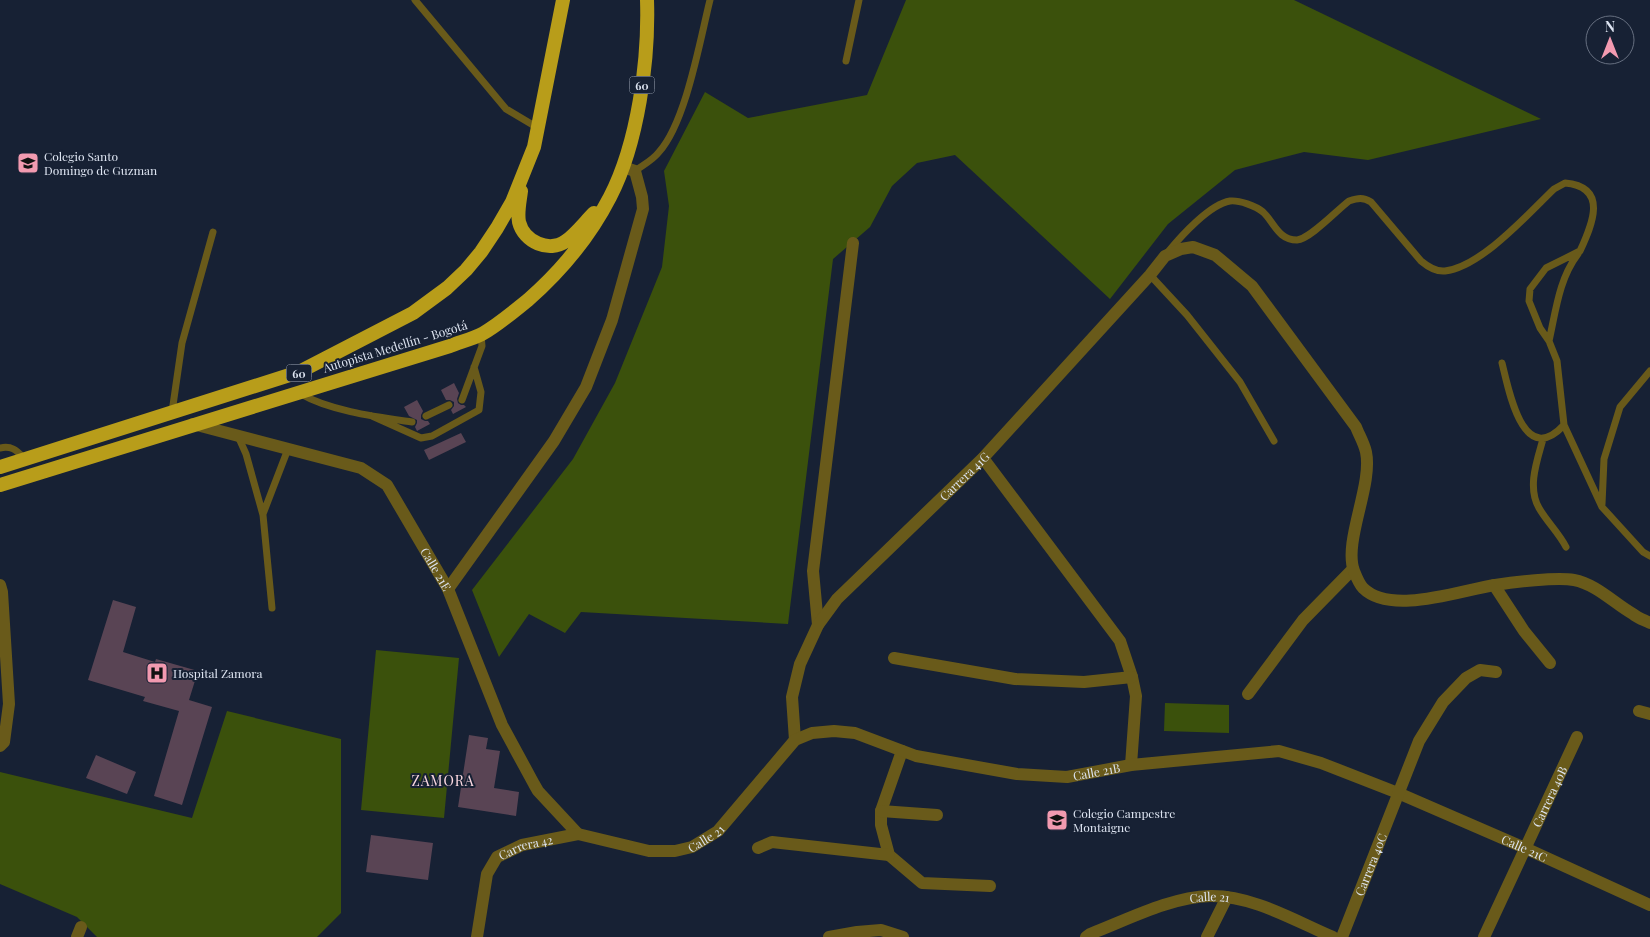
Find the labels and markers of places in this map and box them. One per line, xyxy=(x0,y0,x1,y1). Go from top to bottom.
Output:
place label: Colegio Santo Domingo de Guzman xyxy=(44,148,157,178)
school or university icon: Colegio Santo Domingo de Guzman xyxy=(16,151,40,175)
hospital icon: Hospital Zamora xyxy=(145,661,169,685)
place label: Hospital Zamora xyxy=(173,665,263,681)
place label: Colegio Campestre Montaigne xyxy=(1073,805,1175,835)
school or university icon: Colegio Campestre Montaigne xyxy=(1045,808,1069,832)

